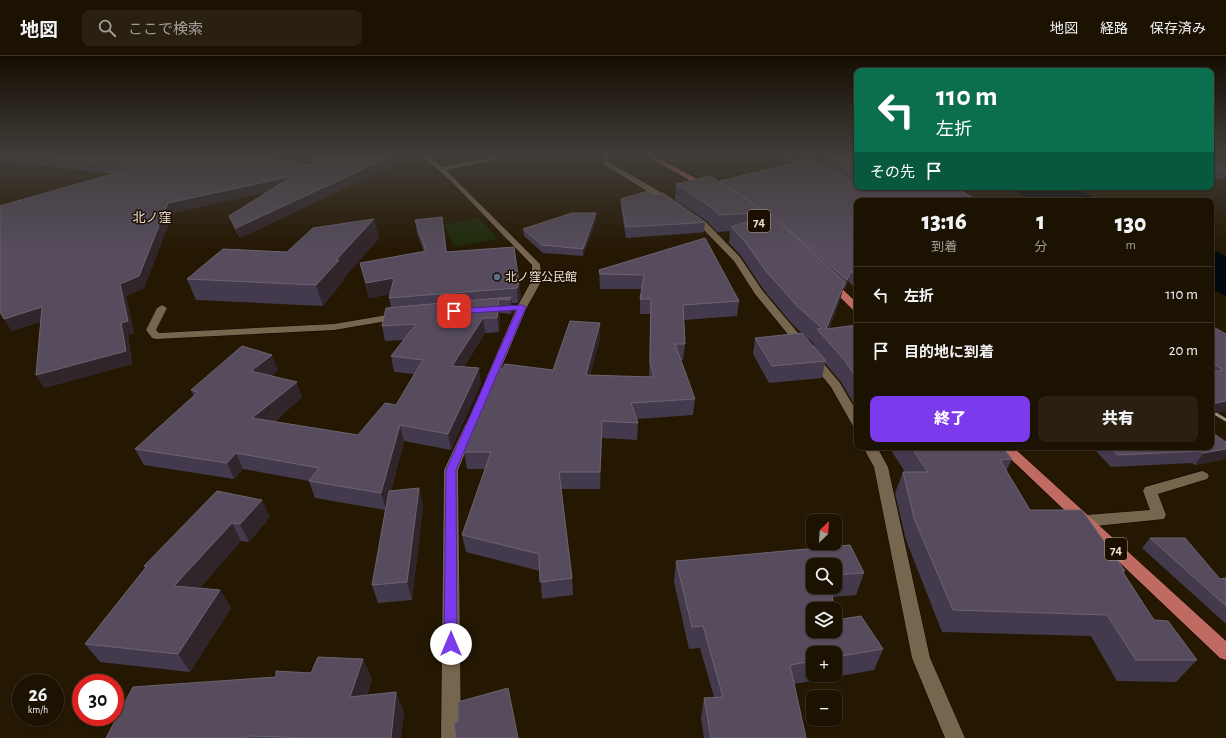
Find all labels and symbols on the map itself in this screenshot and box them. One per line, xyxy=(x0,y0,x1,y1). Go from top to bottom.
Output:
district label: 北ノ窪 xyxy=(132,210,172,225)
road number: 74 xyxy=(748,210,770,232)
place label: 北ノ窪公民館 xyxy=(505,271,577,283)
marker: 北ノ窪公民館 xyxy=(492,272,502,282)
pin xyxy=(437,294,471,328)
north arrow xyxy=(806,514,842,550)
road number: 74 xyxy=(1105,538,1127,560)
position arrow xyxy=(430,623,472,665)
speed limit sign: 30 xyxy=(72,674,124,726)

